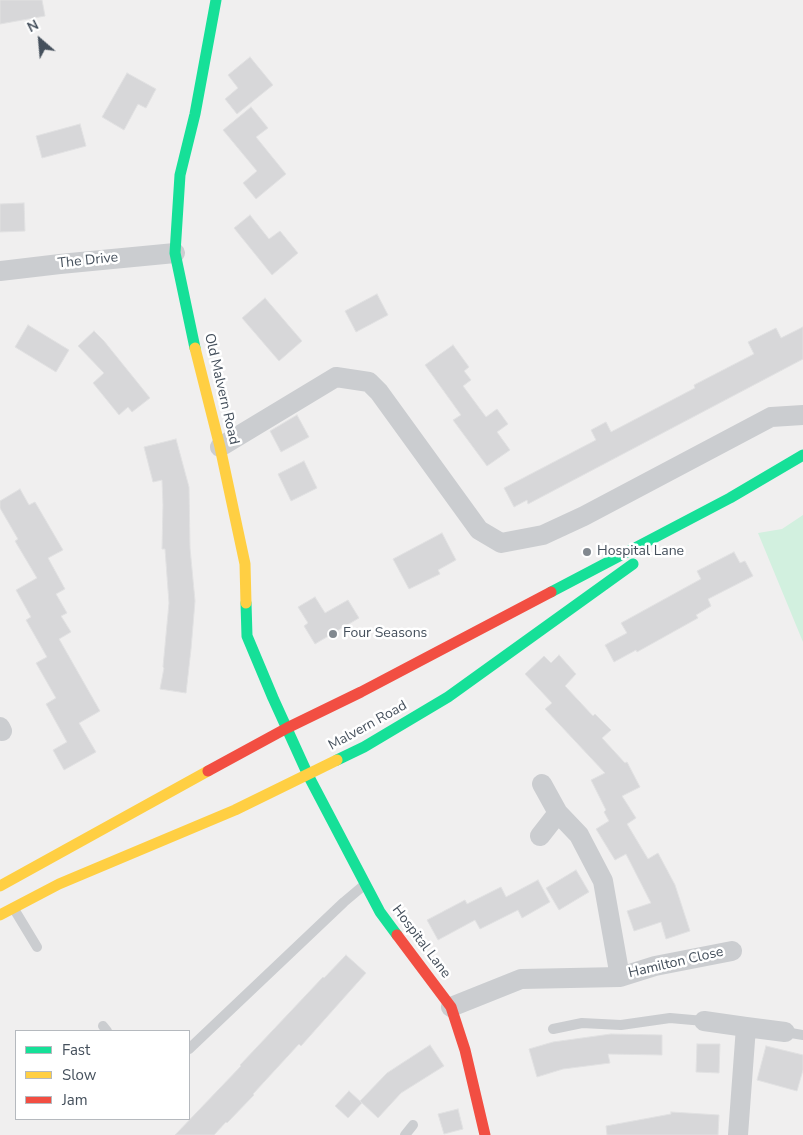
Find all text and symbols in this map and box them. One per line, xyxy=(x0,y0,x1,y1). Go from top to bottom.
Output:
north arrow xyxy=(15,15,65,65)
text: N xyxy=(24,15,42,37)
street label: The Drive xyxy=(57,249,119,273)
street label: Old Malvern Road xyxy=(200,332,242,446)
place label: Hospital Lane xyxy=(597,544,684,560)
marker: Hospital Lane xyxy=(581,546,593,558)
place label: Four Seasons xyxy=(343,626,427,642)
marker: Four Seasons xyxy=(327,628,339,640)
street label: Malvern Road xyxy=(326,698,410,754)
street label: Hospital Lane xyxy=(388,902,454,982)
street label: Hamilton Close xyxy=(627,944,725,982)
legend xyxy=(15,1030,190,1120)
text: Fast xyxy=(62,1040,90,1060)
text: Slow xyxy=(62,1065,96,1085)
text: Jam xyxy=(62,1090,88,1110)

